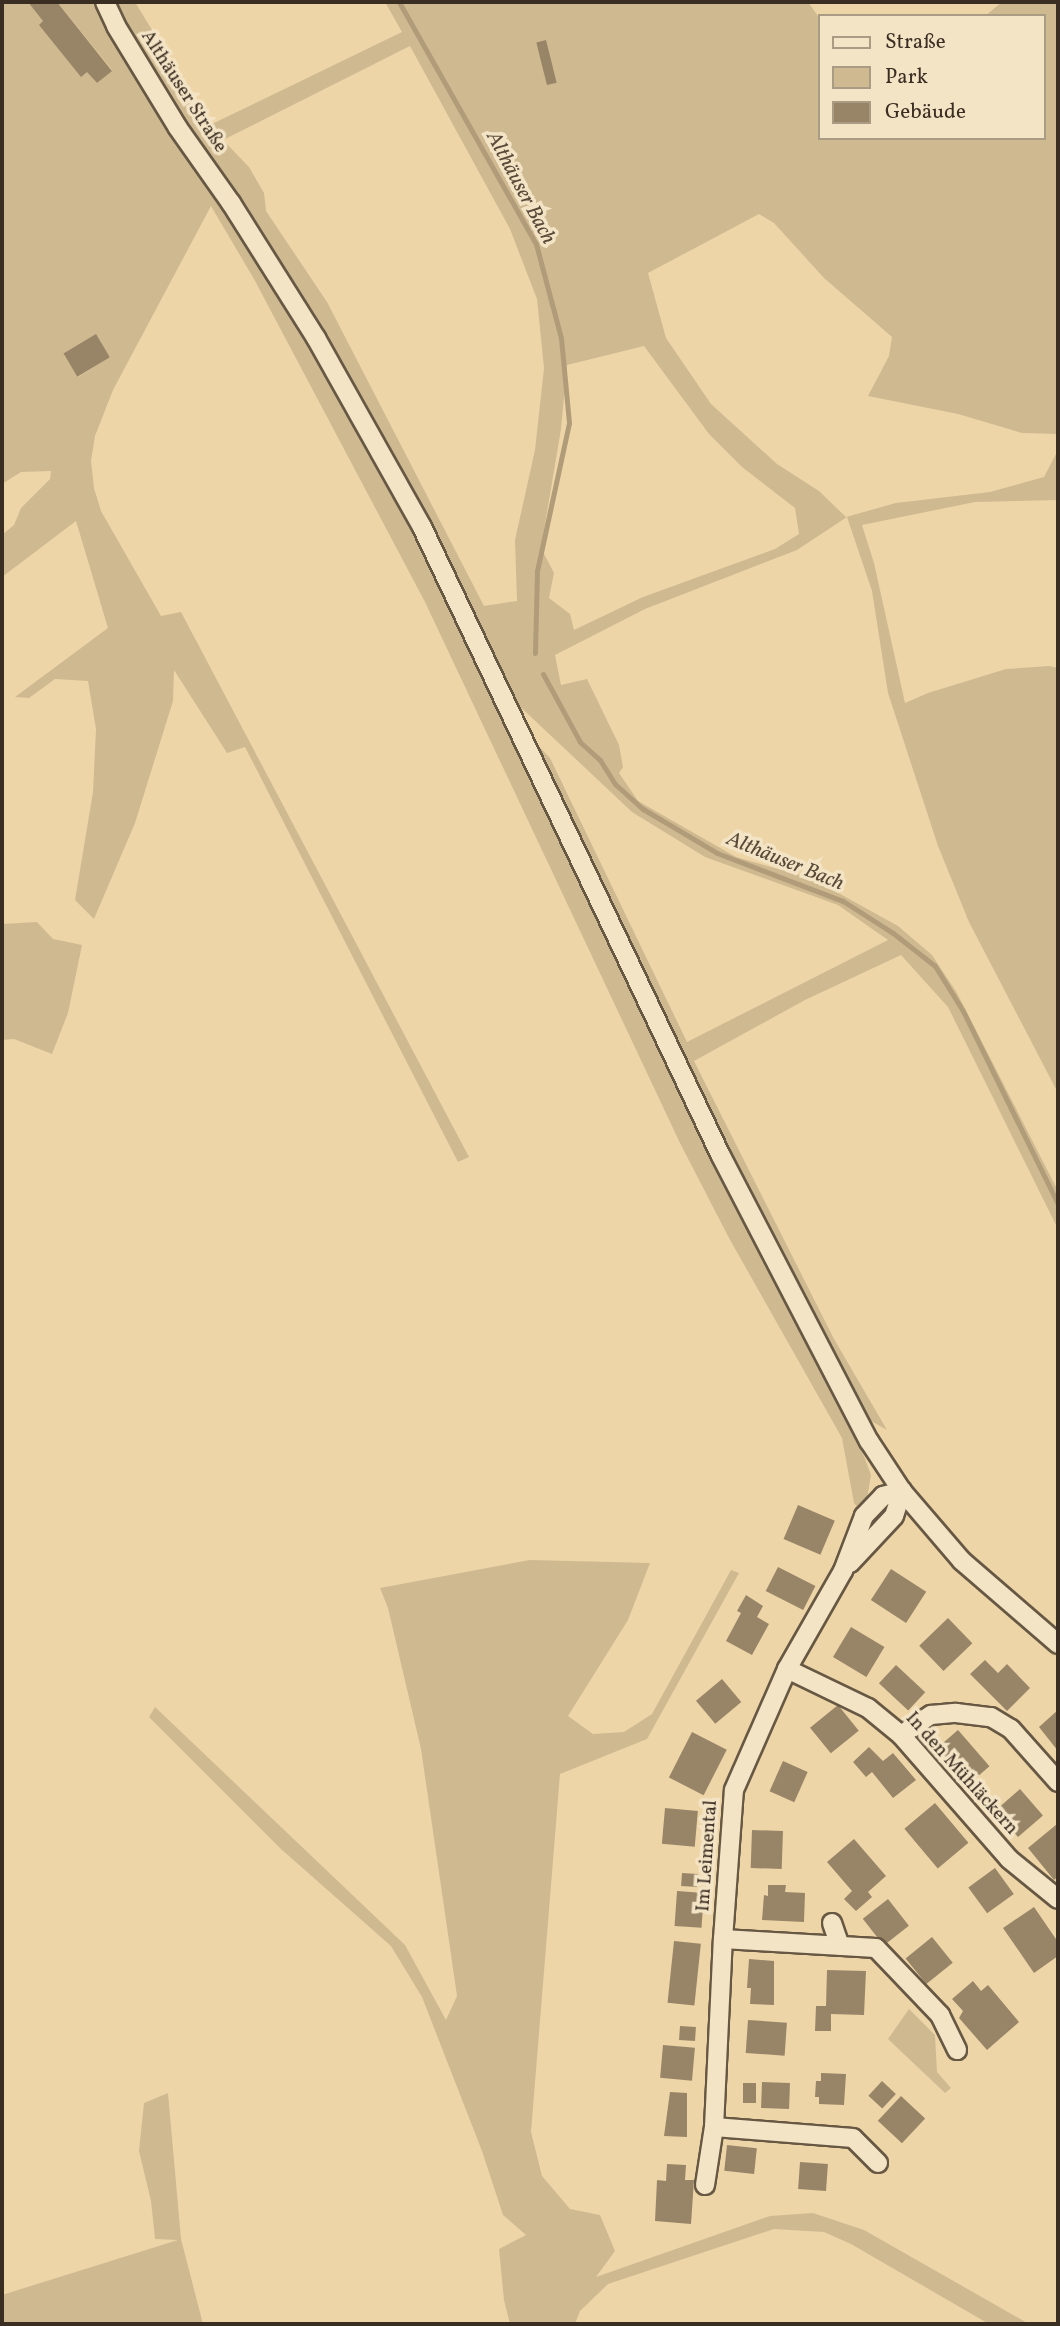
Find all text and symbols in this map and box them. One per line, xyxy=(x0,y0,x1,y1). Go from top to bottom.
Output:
legend xyxy=(818,14,1046,140)
street label: Althäuser Straße xyxy=(135,27,231,157)
text: Straße xyxy=(885,28,946,57)
text: Park xyxy=(885,63,928,92)
text: Gebäude xyxy=(885,98,966,127)
water label: Althäuser Bach xyxy=(480,127,560,249)
water label: Althäuser Bach xyxy=(723,827,847,897)
street label: In den Mühläckern xyxy=(900,1708,1022,1840)
street label: Im Leimental xyxy=(693,1799,723,1913)

